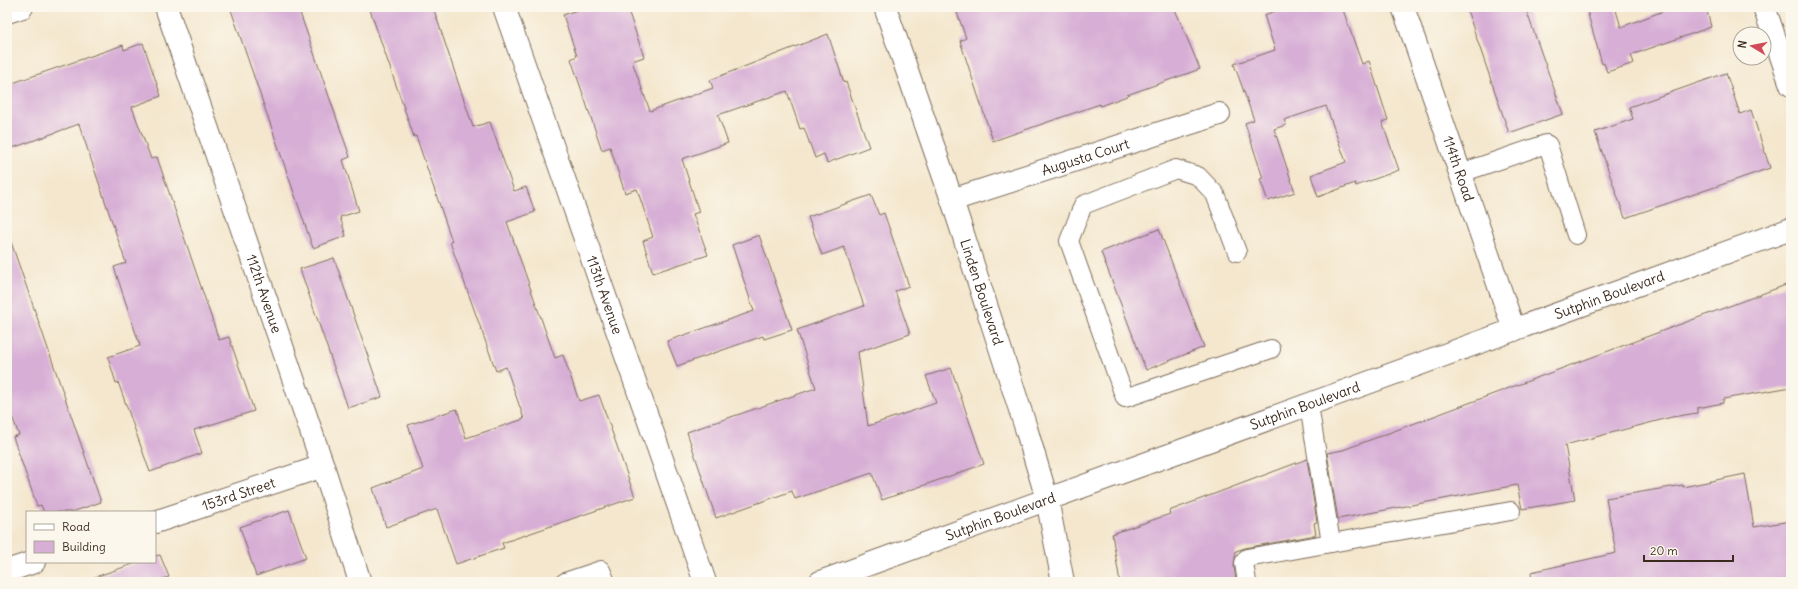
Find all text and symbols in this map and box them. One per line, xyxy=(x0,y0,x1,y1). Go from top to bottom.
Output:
north arrow xyxy=(1732,26,1772,66)
text: N xyxy=(1735,39,1750,49)
street label: Augusta Court xyxy=(1039,134,1132,180)
street label: 114th Road xyxy=(1439,134,1478,204)
street label: Linden Boulevard xyxy=(956,237,1007,347)
street label: 112th Avenue xyxy=(242,252,286,335)
street label: 113th Avenue xyxy=(583,253,627,337)
street label: Sutphin Boulevard xyxy=(1552,267,1667,323)
street label: Sutphin Boulevard xyxy=(1247,377,1362,434)
street label: 153rd Street xyxy=(200,474,278,515)
street label: Sutphin Boulevard xyxy=(943,488,1058,545)
legend xyxy=(26,511,156,563)
text: Road xyxy=(62,519,90,534)
scale bar xyxy=(1644,537,1733,563)
text: Building xyxy=(62,539,106,554)
text: 20 m xyxy=(1650,543,1678,558)

